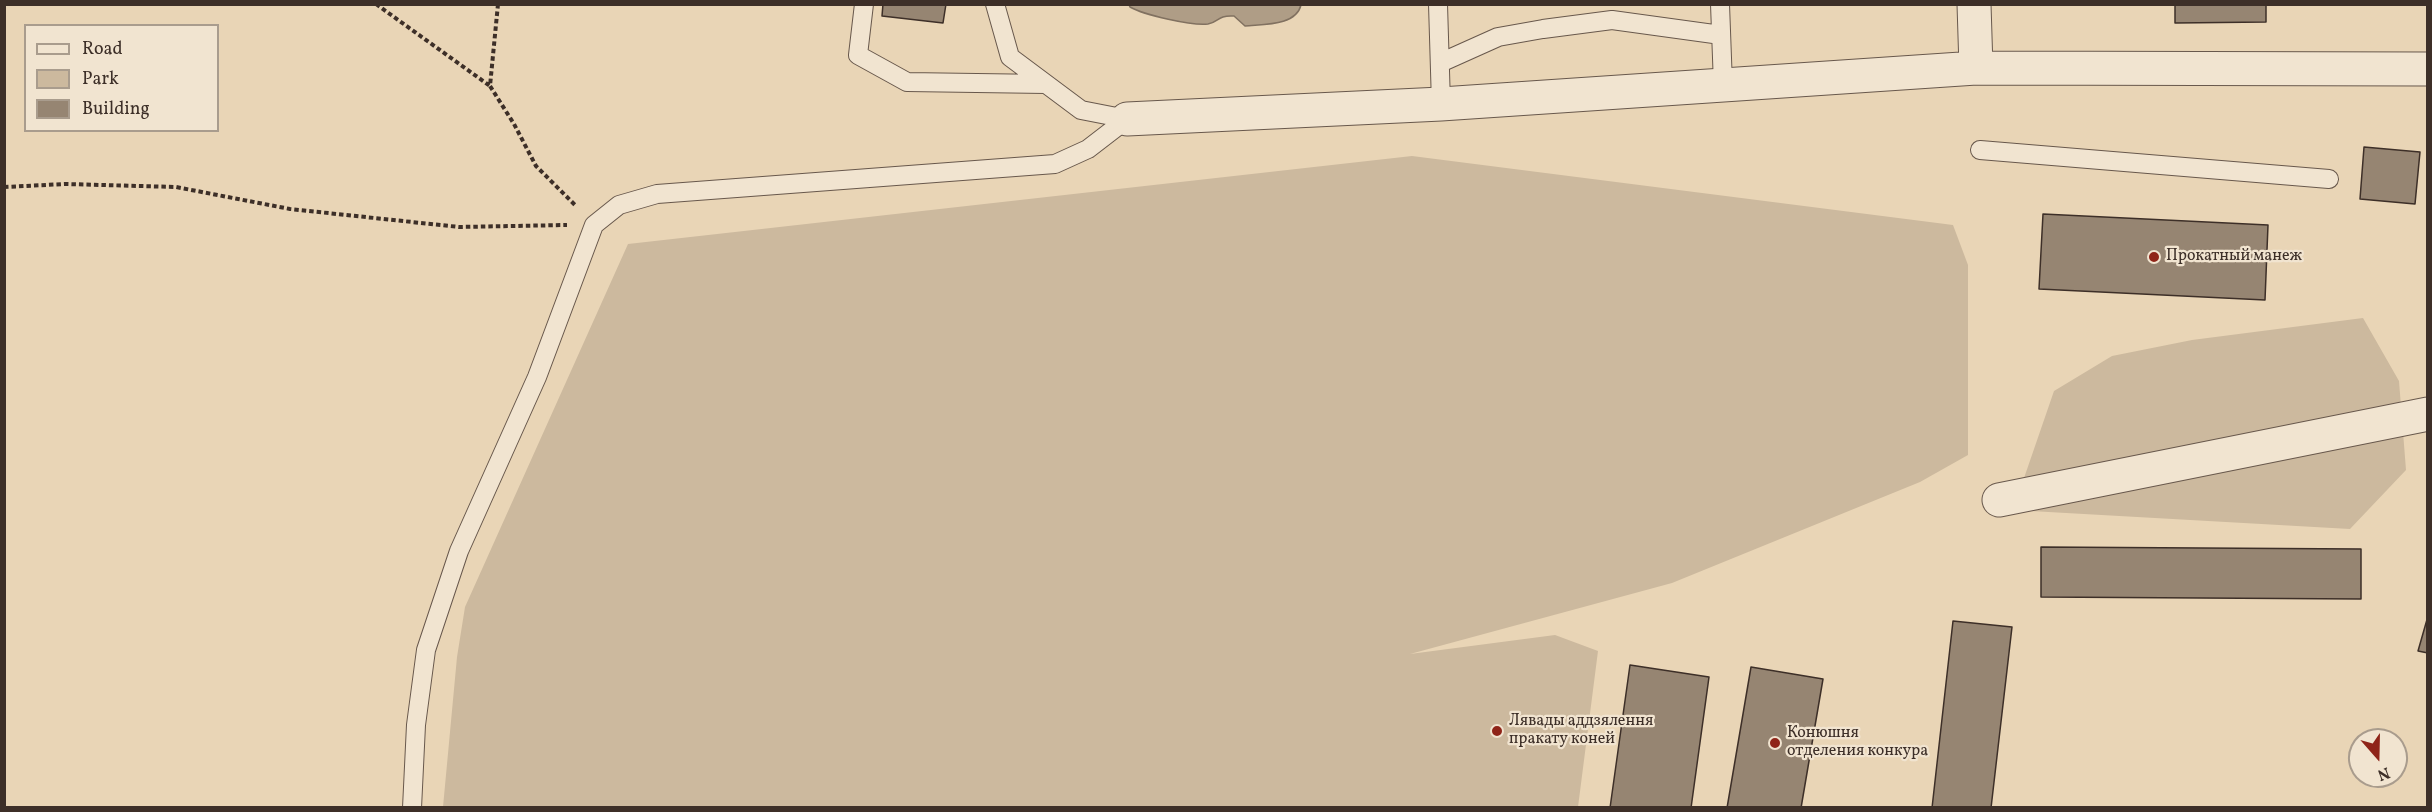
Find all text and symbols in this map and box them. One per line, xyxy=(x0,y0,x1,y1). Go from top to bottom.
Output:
legend xyxy=(24,24,219,132)
text: Road xyxy=(82,37,123,62)
text: Park xyxy=(82,67,119,92)
text: Building xyxy=(82,97,150,122)
place label: Прокатный манеж xyxy=(2166,247,2302,267)
marker: Прокатный манеж xyxy=(2147,250,2161,264)
place label: Лявады аддзялення пракату коней xyxy=(1509,712,1653,750)
marker: Лявады аддзялення пракату коней xyxy=(1490,724,1504,738)
place label: Конюшня отделения конкура xyxy=(1787,724,1928,762)
north arrow xyxy=(2348,728,2408,788)
marker: Конюшня отделения конкура xyxy=(1768,736,1782,750)
text: N xyxy=(2374,761,2393,785)

